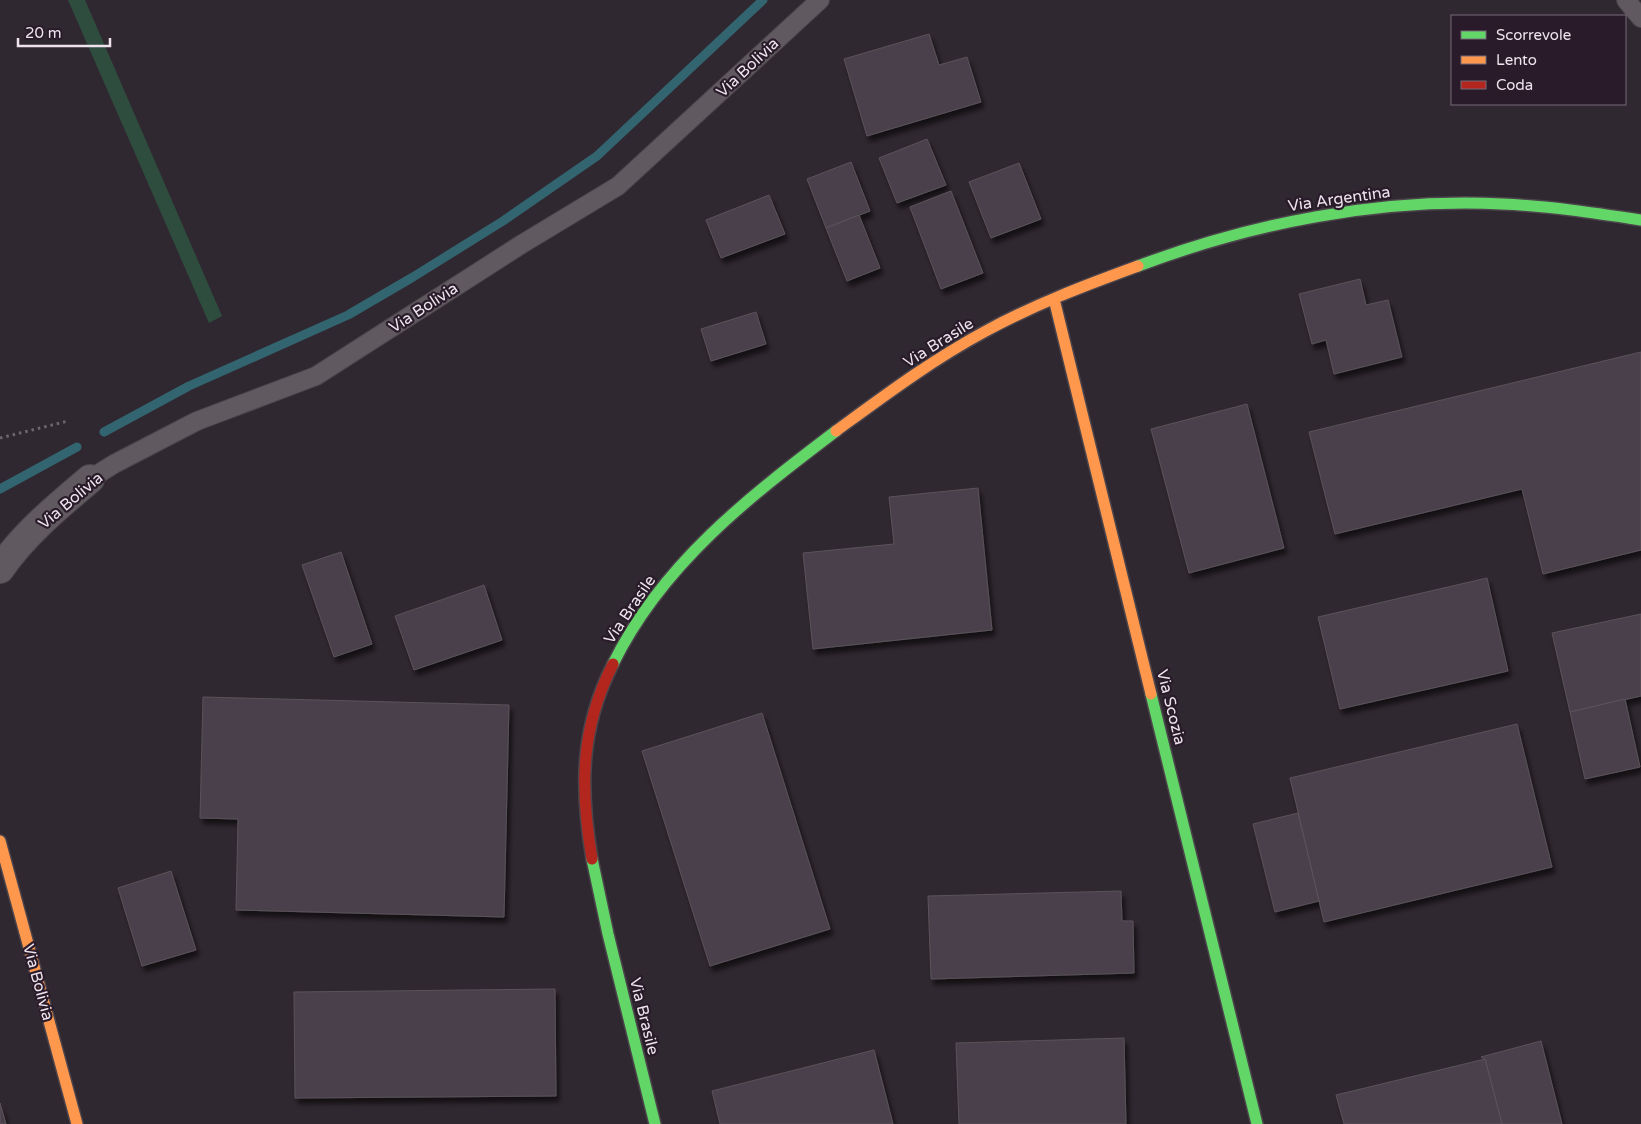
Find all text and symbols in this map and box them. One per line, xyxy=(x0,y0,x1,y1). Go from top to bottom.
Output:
scale bar xyxy=(18,15,110,47)
legend xyxy=(1451,15,1626,105)
text: 20 m xyxy=(25,24,62,42)
text: Scorrevole xyxy=(1496,26,1571,44)
street label: Via Bolivia xyxy=(712,34,783,102)
text: Lento xyxy=(1496,51,1537,69)
text: Coda xyxy=(1496,76,1533,94)
street label: Via Argentina xyxy=(1287,182,1392,216)
street label: Via Bolivia xyxy=(385,278,462,338)
street label: Via Brasile xyxy=(900,313,977,372)
street label: Via Bolivia xyxy=(34,468,107,534)
street label: Via Brasile xyxy=(599,571,660,648)
street label: Via Scozia xyxy=(1152,667,1190,747)
street label: Via Bolivia xyxy=(18,942,58,1023)
street label: Via Brasile xyxy=(625,976,663,1057)

